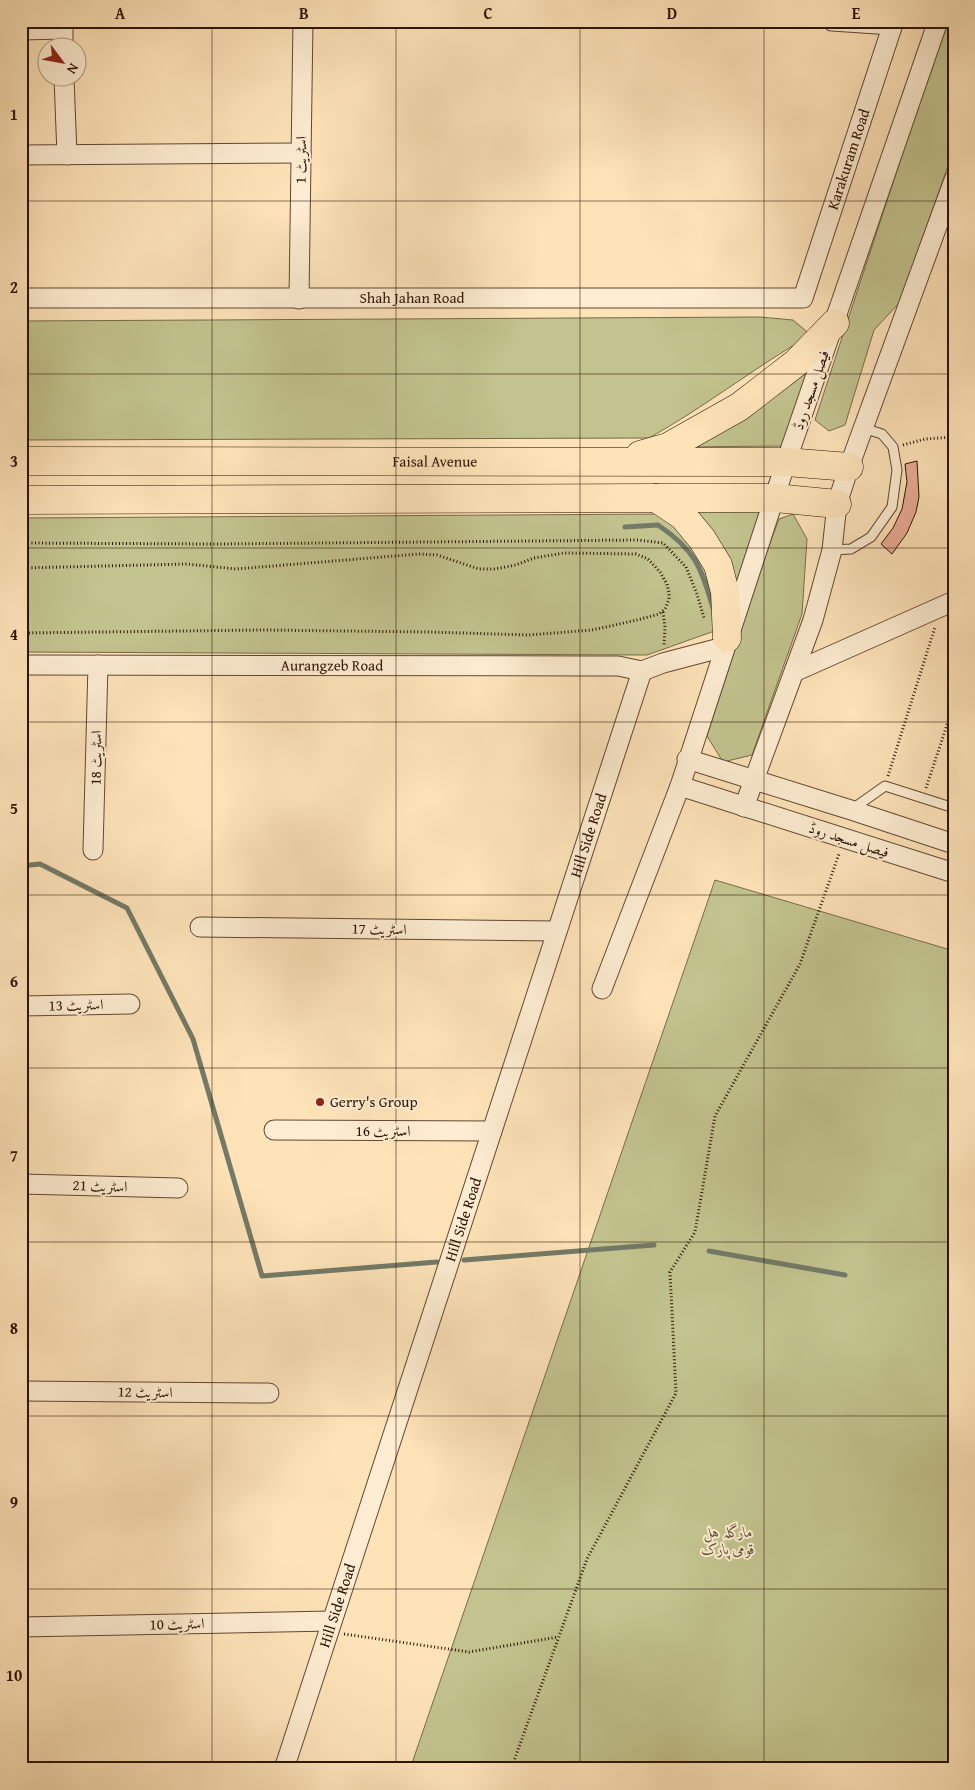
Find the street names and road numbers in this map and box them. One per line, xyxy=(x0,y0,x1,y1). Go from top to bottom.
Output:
street label: Karakuram Road xyxy=(822,106,874,212)
street label: اسٹریٹ 1 xyxy=(290,136,311,184)
street label: Shah Jahan Road xyxy=(359,287,465,308)
street label: فیصل مسجد روڈ xyxy=(787,347,835,433)
street label: Faisal Avenue xyxy=(393,450,477,472)
street label: Aurangzeb Road xyxy=(281,654,383,676)
street label: اسٹریٹ 18 xyxy=(85,730,106,786)
street label: Hill Side Road xyxy=(564,790,611,880)
street label: فیصل مسجد روڈ xyxy=(806,817,892,863)
street label: اسٹریٹ 17 xyxy=(351,918,407,939)
street label: اسٹریٹ 13 xyxy=(48,994,104,1015)
street label: اسٹریٹ 16 xyxy=(355,1120,411,1141)
street label: اسٹریٹ 21 xyxy=(72,1174,128,1197)
street label: Hill Side Road xyxy=(439,1175,486,1264)
street label: اسٹریٹ 12 xyxy=(117,1381,173,1402)
street label: Hill Side Road xyxy=(313,1561,360,1650)
street label: اسٹریٹ 10 xyxy=(149,1613,205,1634)

